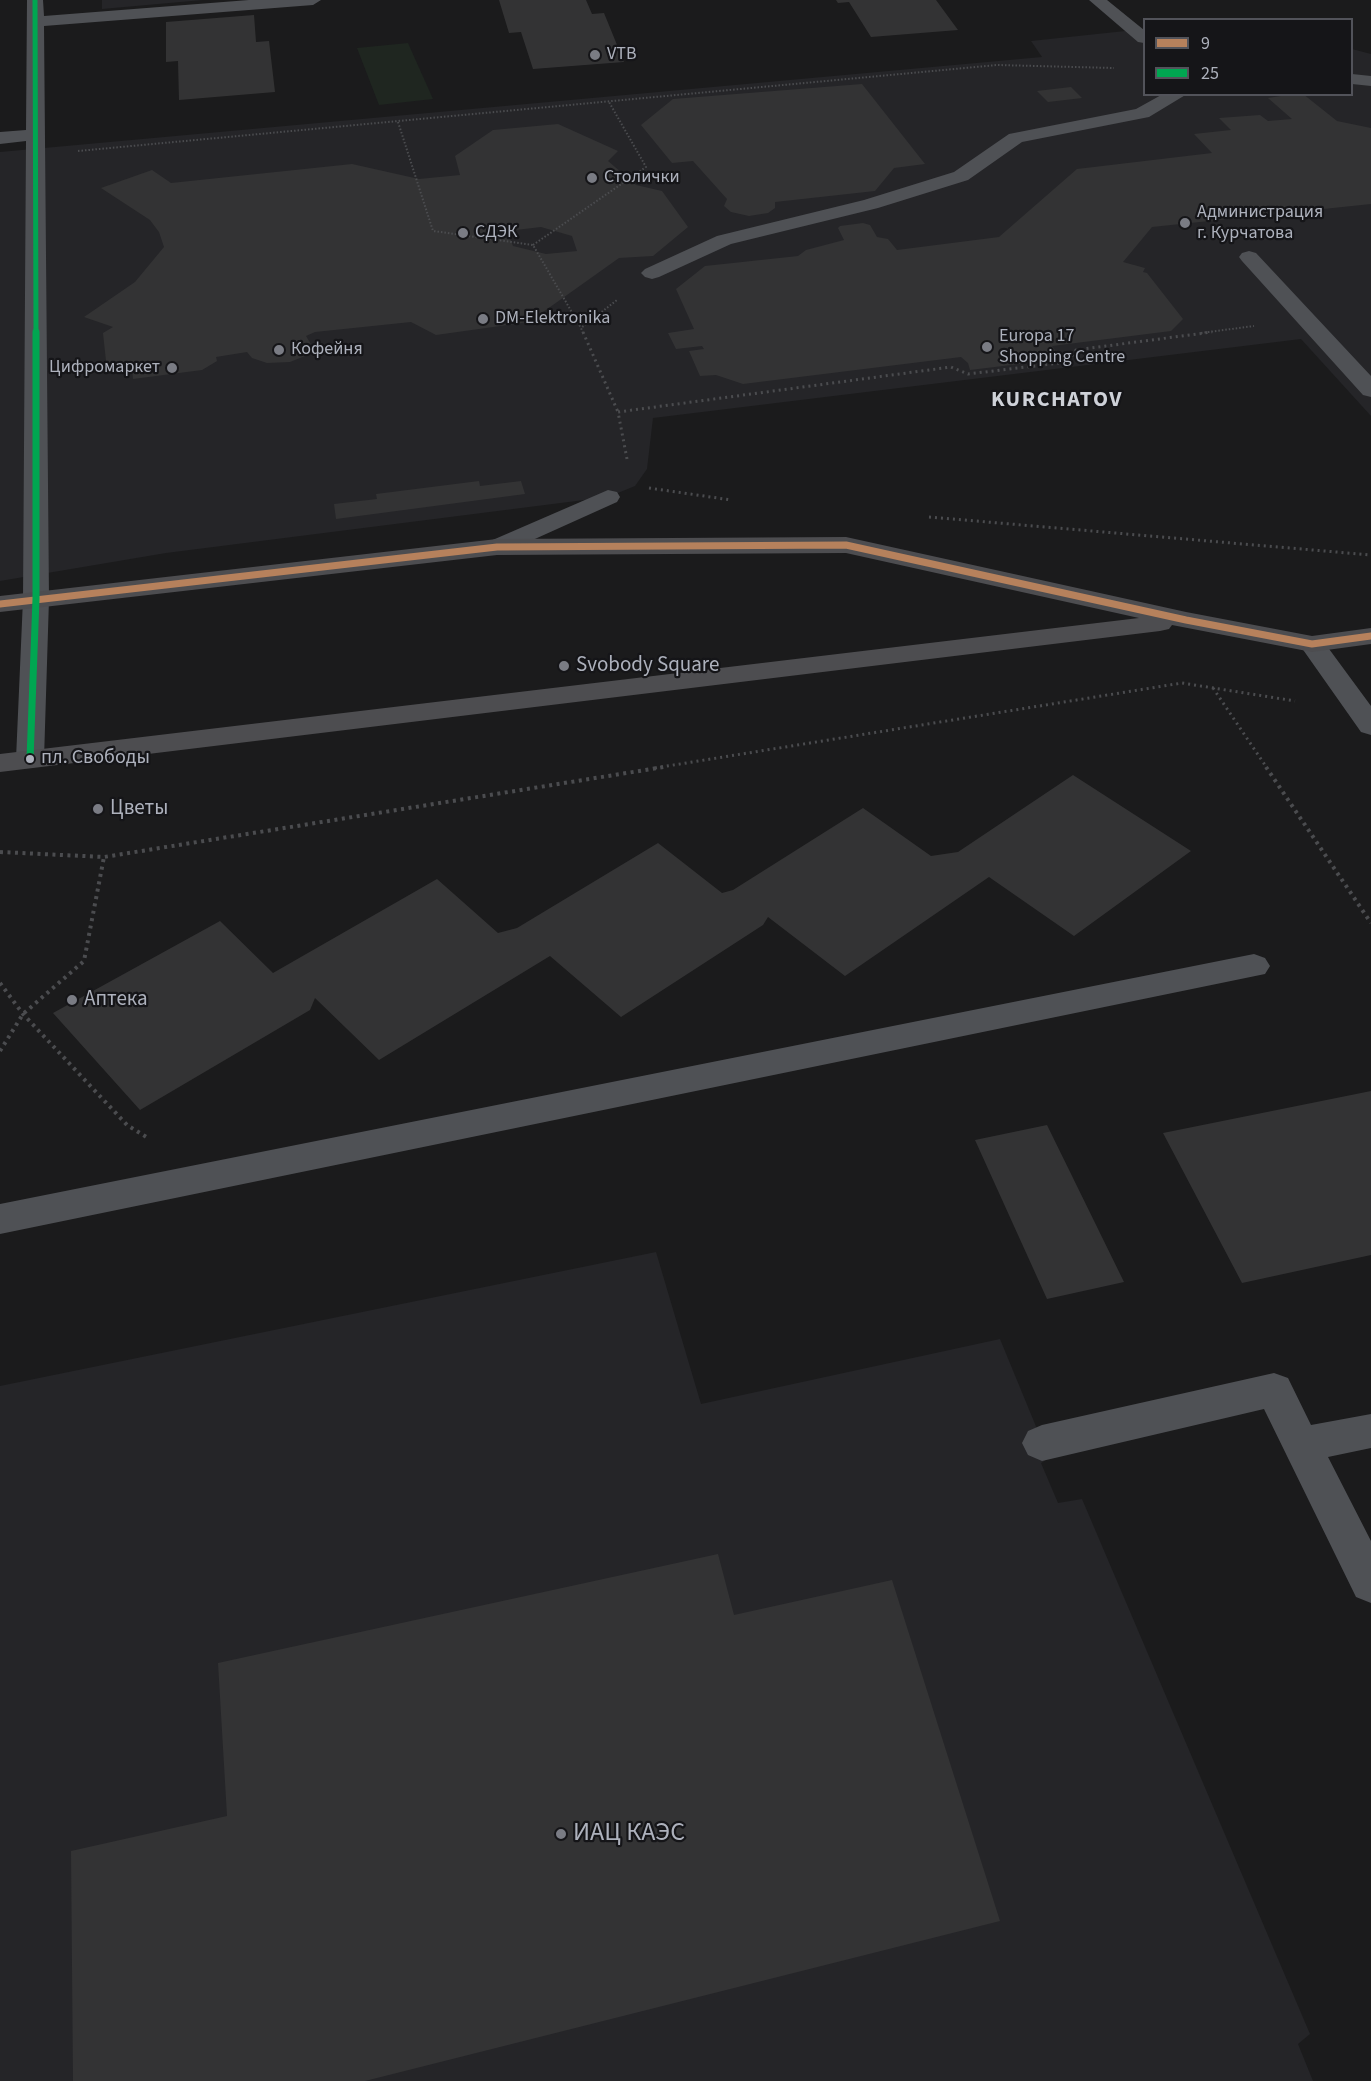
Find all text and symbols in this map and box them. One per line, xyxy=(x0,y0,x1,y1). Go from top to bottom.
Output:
legend xyxy=(1143,18,1353,96)
text: 9 xyxy=(1201,31,1210,56)
place label: VTB xyxy=(607,44,637,66)
marker: VTB xyxy=(588,48,602,62)
text: 25 xyxy=(1201,61,1219,86)
place label: Столички xyxy=(604,167,680,189)
marker: Столички xyxy=(585,171,599,185)
place label: Администрация г. Курчатова xyxy=(1197,202,1323,244)
marker: Администрация г. Курчатова xyxy=(1178,216,1192,230)
place label: СДЭК xyxy=(475,222,517,244)
marker: СДЭК xyxy=(456,226,470,240)
place label: DM-Elektronika xyxy=(495,308,610,330)
marker: DM-Elektronika xyxy=(476,312,490,326)
place label: Europa 17 Shopping Centre xyxy=(999,326,1125,368)
place label: Кофейня xyxy=(291,339,363,361)
marker: Europa 17 Shopping Centre xyxy=(980,340,994,354)
marker: Кофейня xyxy=(272,343,286,357)
place label: Цифромаркет xyxy=(49,357,160,379)
marker: Цифромаркет xyxy=(165,361,179,375)
district label: KURCHATOV xyxy=(991,388,1123,414)
place label: Svobody Square xyxy=(576,653,719,679)
marker: Svobody Square xyxy=(557,659,571,673)
place label: пл. Свободы xyxy=(41,747,150,771)
marker: пл. Свободы xyxy=(24,753,36,765)
place label: Цветы xyxy=(110,796,168,822)
marker: Цветы xyxy=(91,802,105,816)
place label: Аптека xyxy=(84,987,148,1013)
marker: Аптека xyxy=(65,993,79,1007)
place label: ИАЦ КАЭС xyxy=(573,1818,685,1850)
marker: ИАЦ КАЭС xyxy=(554,1827,568,1841)

